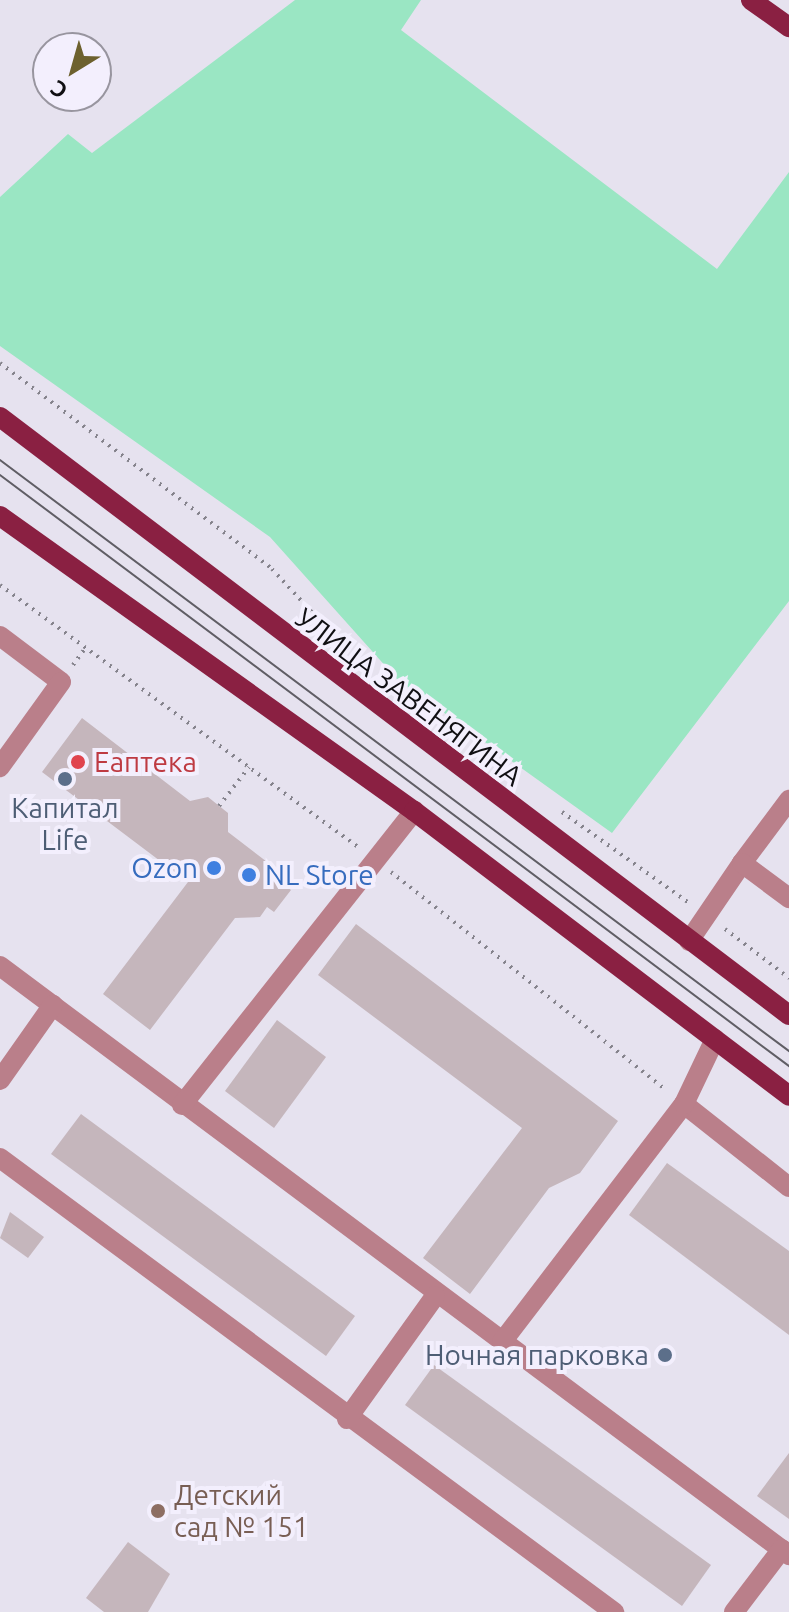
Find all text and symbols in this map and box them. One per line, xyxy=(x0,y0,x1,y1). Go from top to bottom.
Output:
north arrow xyxy=(32,32,112,112)
text: С xyxy=(45,76,72,104)
street label: УЛИЦА ЗАВЕНЯГИНА xyxy=(289,601,529,793)
place label: Еаптека xyxy=(94,745,197,779)
marker: Еаптека xyxy=(69,753,87,771)
marker: Капитал Life xyxy=(56,770,74,788)
place label: Капитал Life xyxy=(11,791,119,857)
place label: Ozon xyxy=(131,851,198,885)
place label: NL Store xyxy=(265,858,374,892)
marker: Ozon xyxy=(205,859,223,877)
marker: NL Store xyxy=(240,866,258,884)
place label: Ночная парковка xyxy=(425,1338,649,1372)
marker: Ночная парковка xyxy=(656,1346,674,1364)
place label: Детский сад № 151 xyxy=(174,1478,309,1544)
marker: Детский сад № 151 xyxy=(149,1502,167,1520)

